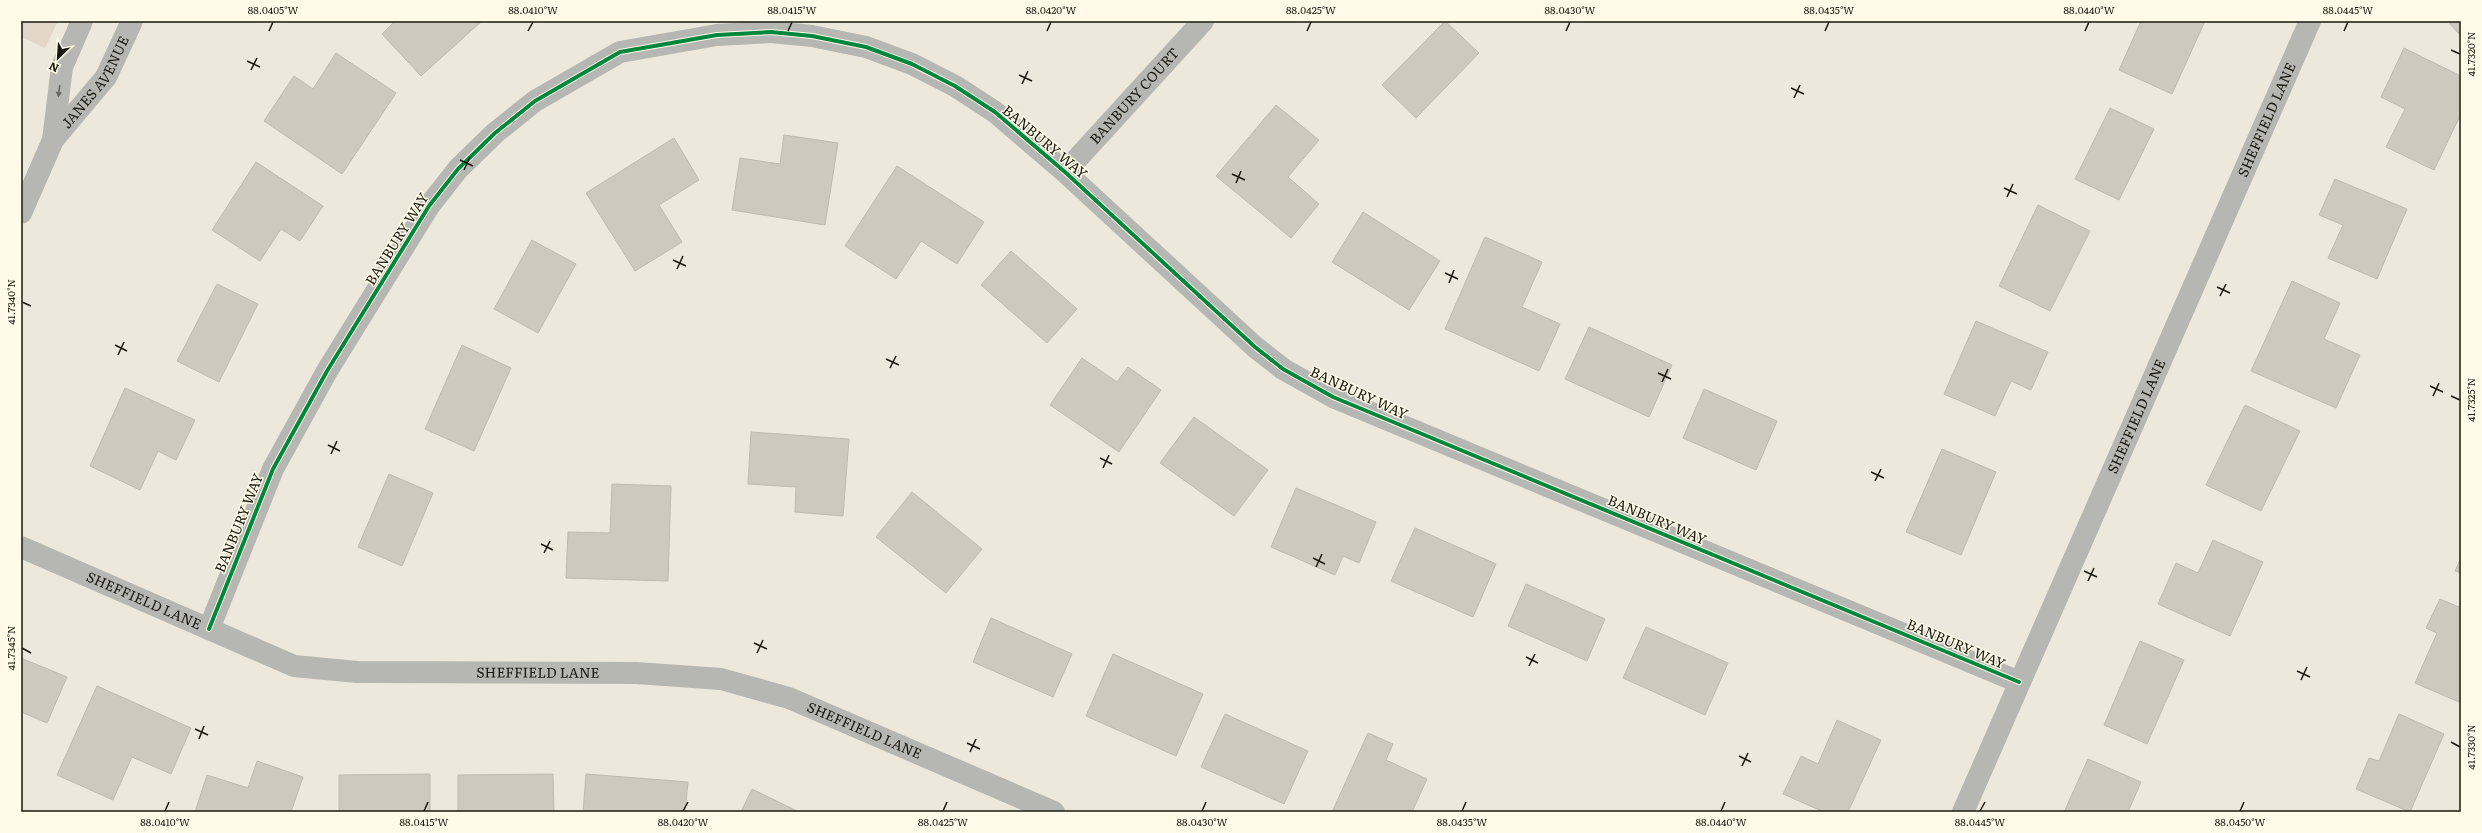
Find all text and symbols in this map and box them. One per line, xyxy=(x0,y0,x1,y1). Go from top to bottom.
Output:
text: 88.0405°W xyxy=(248,2,298,17)
text: 88.0410°W xyxy=(508,2,558,17)
text: 88.0415°W xyxy=(768,2,817,17)
text: 88.0420°W xyxy=(1026,2,1076,17)
text: 88.0425°W xyxy=(1286,2,1336,17)
text: 88.0430°W xyxy=(1544,2,1596,17)
text: 88.0435°W xyxy=(1804,2,1854,17)
text: 88.0440°W xyxy=(2063,2,2115,17)
text: 88.0445°W xyxy=(2323,2,2373,17)
street label: JANES AVENUE xyxy=(56,32,133,132)
text: 41.7320°N xyxy=(2463,32,2478,76)
north arrow xyxy=(38,38,78,78)
street label: BANBURY COURT xyxy=(1084,43,1183,148)
text: N xyxy=(46,59,61,77)
street label: SHEFFIELD LANE xyxy=(2232,59,2300,180)
one-way arrow xyxy=(56,85,62,97)
street label: BANBURY WAY xyxy=(999,100,1093,183)
street label: BANBURY WAY xyxy=(360,188,433,289)
text: 41.7340°N xyxy=(3,279,18,325)
street label: SHEFFIELD LANE xyxy=(2102,355,2170,476)
street label: BANBURY WAY xyxy=(1307,361,1412,423)
text: 41.7325°N xyxy=(2463,378,2478,422)
street label: BANBURY WAY xyxy=(209,470,267,575)
street label: BANBURY WAY xyxy=(1605,489,1710,549)
street label: SHEFFIELD LANE xyxy=(84,566,205,633)
street label: BANBURY WAY xyxy=(1904,613,2009,673)
text: 41.7345°N xyxy=(3,626,18,670)
street label: SHEFFIELD LANE xyxy=(476,661,600,682)
street label: SHEFFIELD LANE xyxy=(804,696,925,763)
text: 41.7330°N xyxy=(2463,724,2478,770)
text: 88.0410°W xyxy=(140,814,190,829)
text: 88.0415°W xyxy=(400,814,449,829)
text: 88.0420°W xyxy=(658,814,708,829)
text: 88.0425°W xyxy=(918,814,968,829)
text: 88.0430°W xyxy=(1176,814,1228,829)
text: 88.0435°W xyxy=(1437,814,1487,829)
text: 88.0440°W xyxy=(1695,814,1747,829)
text: 88.0445°W xyxy=(1955,814,2005,829)
text: 88.0450°W xyxy=(2215,814,2265,829)

